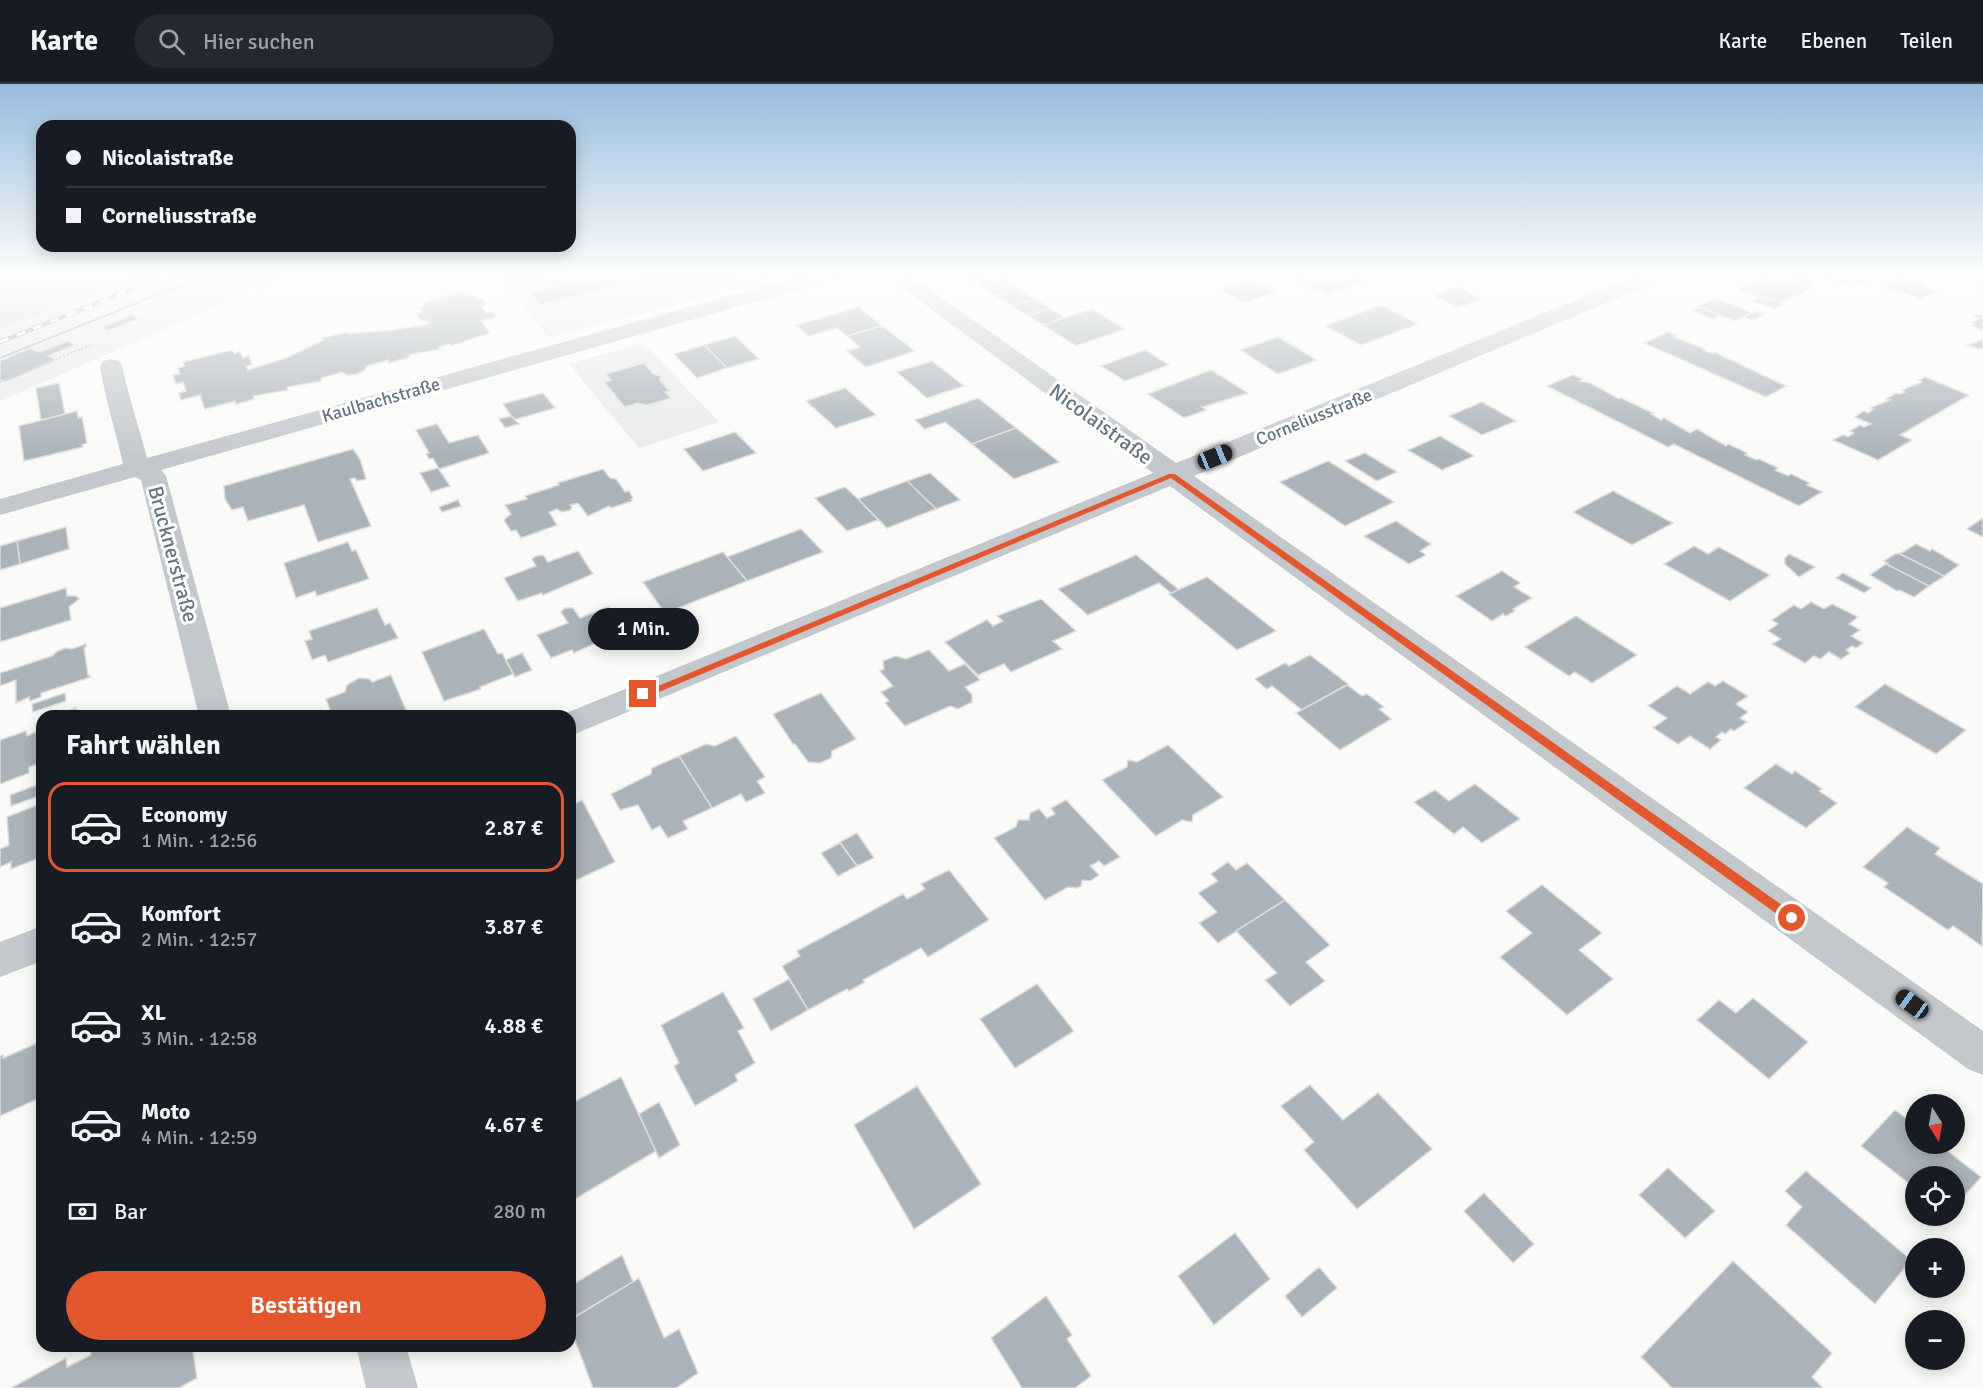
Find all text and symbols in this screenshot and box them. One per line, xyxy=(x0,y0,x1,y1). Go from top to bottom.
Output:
search box xyxy=(134,14,554,68)
text: Karte xyxy=(30,24,98,58)
icon: search xyxy=(155,25,188,58)
text: Hier suchen xyxy=(203,28,315,55)
text: Karte xyxy=(1718,28,1767,54)
text: Ebenen xyxy=(1800,28,1867,54)
text: Teilen xyxy=(1900,28,1953,54)
text: Nicolaistraße xyxy=(102,144,234,171)
text: Corneliusstraße xyxy=(102,202,257,229)
street label: Kaulbachstraße xyxy=(319,373,443,427)
street label: Nicolaistraße xyxy=(1044,378,1158,470)
street label: Corneliusstraße xyxy=(1253,384,1375,450)
car xyxy=(1195,442,1235,472)
street label: Brucknerstraße xyxy=(142,483,204,625)
callout: 1 Min. xyxy=(588,607,698,649)
text: 1 Min. xyxy=(617,616,670,641)
route end xyxy=(629,680,656,707)
text: Fahrt wählen xyxy=(66,729,221,762)
icon: car xyxy=(69,800,123,854)
text: Economy xyxy=(141,801,227,828)
text: 2.87 € xyxy=(485,814,543,841)
text: 1 Min. · 12:56 xyxy=(141,828,257,853)
icon: car xyxy=(69,899,123,953)
text: Komfort xyxy=(141,900,221,927)
route start xyxy=(1778,904,1805,931)
text: 3.87 € xyxy=(485,913,543,940)
text: 2 Min. · 12:57 xyxy=(141,927,257,952)
car xyxy=(1892,986,1932,1022)
icon: car xyxy=(69,998,123,1052)
text: XL xyxy=(141,999,166,1026)
text: 4.88 € xyxy=(485,1012,543,1039)
text: 3 Min. · 12:58 xyxy=(141,1026,257,1051)
north arrow xyxy=(1905,1094,1965,1154)
map controls xyxy=(1905,1094,1965,1370)
icon: car xyxy=(69,1097,123,1151)
text: Moto xyxy=(141,1098,190,1125)
text: 4.67 € xyxy=(485,1111,543,1138)
text: 4 Min. · 12:59 xyxy=(141,1125,257,1150)
button: locate xyxy=(1905,1166,1965,1226)
icon: cash xyxy=(66,1195,99,1228)
text: Bar xyxy=(114,1198,147,1225)
text: 280 m xyxy=(493,1199,546,1224)
button: + xyxy=(1905,1238,1965,1298)
button: Bestätigen xyxy=(66,1271,546,1340)
button: − xyxy=(1905,1310,1965,1370)

